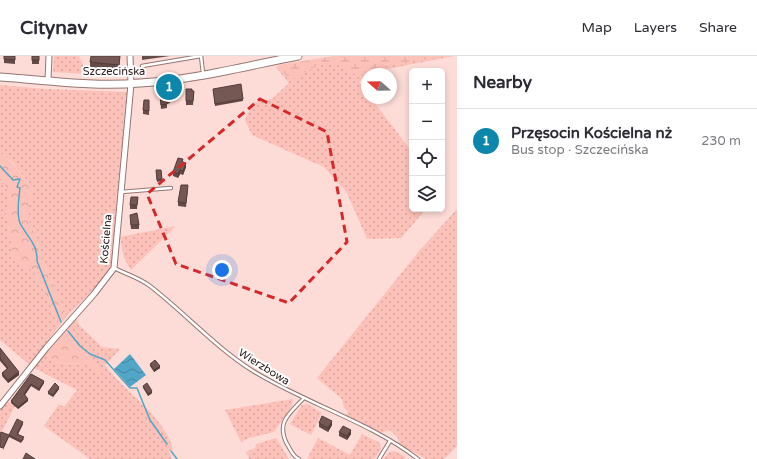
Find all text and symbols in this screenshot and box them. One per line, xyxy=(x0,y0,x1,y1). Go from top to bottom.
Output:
text: Citynav xyxy=(20,17,87,39)
text: Map xyxy=(582,19,612,36)
text: Layers xyxy=(634,19,677,36)
text: Share xyxy=(699,19,737,36)
street label: Szczecińska xyxy=(83,65,145,78)
north arrow xyxy=(361,68,397,104)
map controls xyxy=(409,68,445,212)
button: + xyxy=(409,68,445,104)
pin: 1 xyxy=(156,72,182,102)
text: Nearby xyxy=(473,72,532,93)
button: − xyxy=(409,104,445,140)
text: Przęsocin Kościelna nż xyxy=(511,124,672,142)
text: 1 xyxy=(482,133,490,149)
text: 230 m xyxy=(701,133,741,149)
button: locate xyxy=(409,140,445,176)
text: Bus stop · Szczecińska xyxy=(511,142,649,158)
button: layers xyxy=(409,176,445,212)
street label: Kościelna xyxy=(97,214,115,264)
your location xyxy=(212,260,232,280)
street label: Wierzbowa xyxy=(236,346,292,388)

